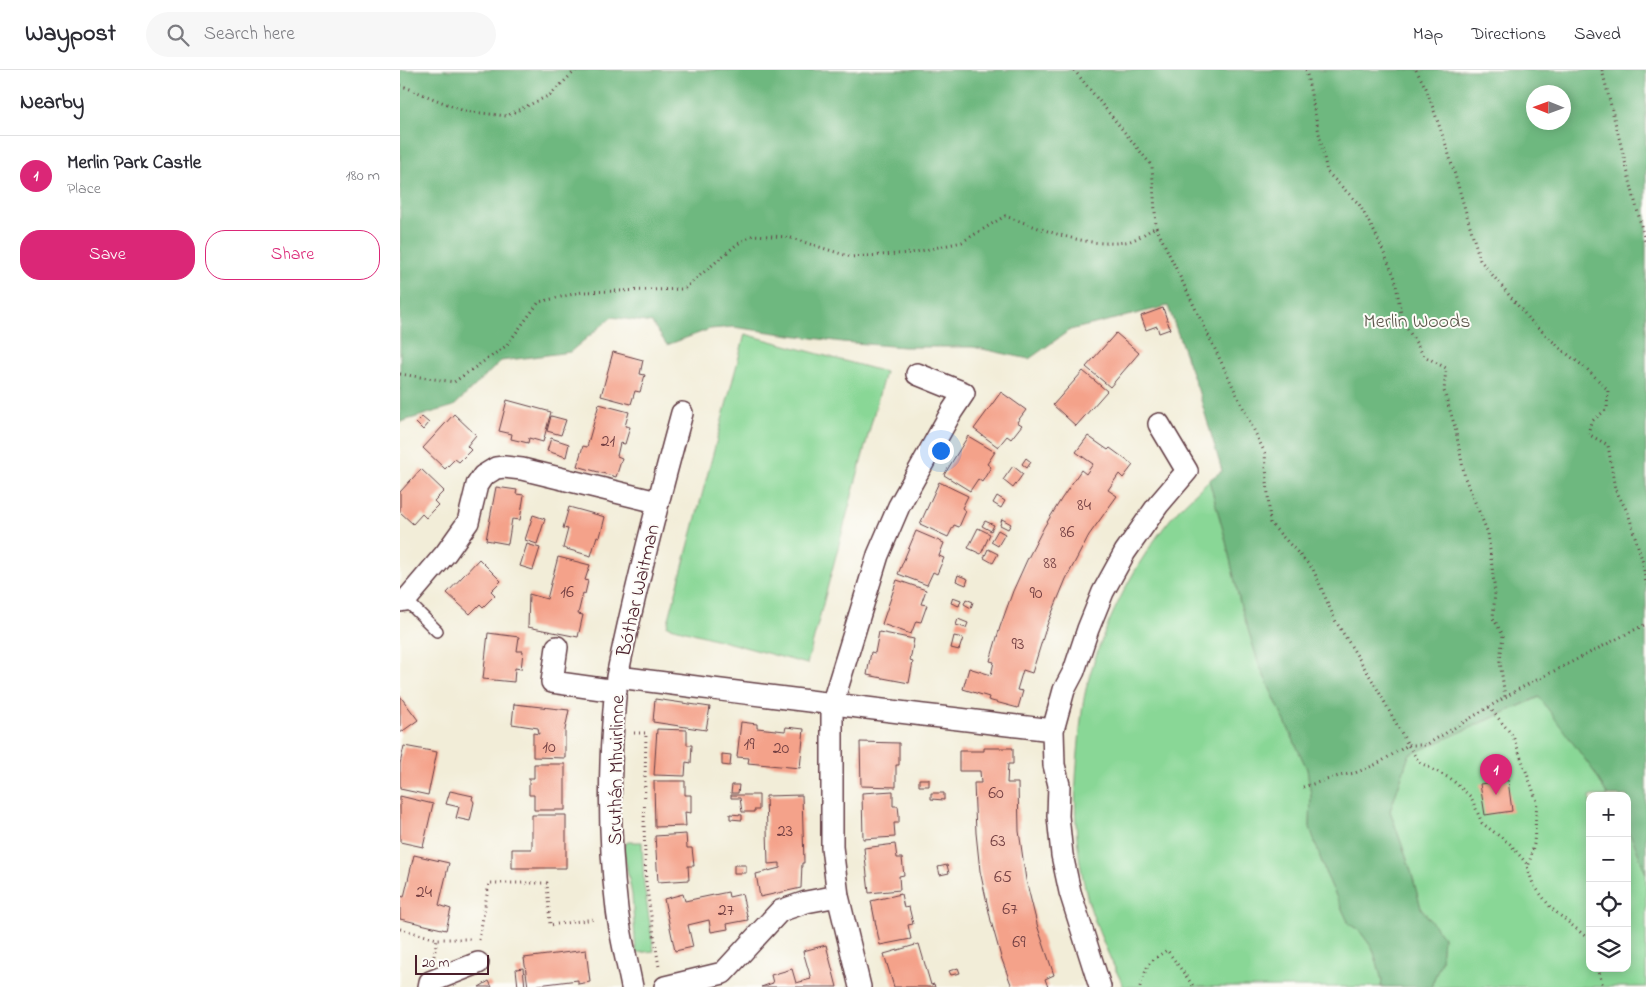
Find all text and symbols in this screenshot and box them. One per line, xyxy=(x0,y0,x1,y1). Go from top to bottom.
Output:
search box xyxy=(146,12,496,57)
text: Waypost xyxy=(25,17,116,52)
icon: search xyxy=(164,21,192,49)
text: Search here xyxy=(204,21,295,48)
text: Map xyxy=(1413,22,1443,48)
text: Directions xyxy=(1471,22,1546,48)
text: Saved xyxy=(1574,22,1621,48)
north arrow xyxy=(1526,85,1571,130)
text: Nearby xyxy=(20,88,84,118)
text: Merlin Park Castle xyxy=(67,150,201,177)
text: 1 xyxy=(33,164,39,188)
text: 180 m xyxy=(346,164,380,188)
text: Place xyxy=(67,177,101,201)
button: Save xyxy=(20,230,195,280)
button: Share xyxy=(205,230,380,280)
park label: Merlin Woods xyxy=(1364,308,1470,337)
house number: 21 xyxy=(601,429,616,455)
your location xyxy=(928,438,954,464)
house number: 84 xyxy=(1077,493,1092,519)
house number: 86 xyxy=(1060,520,1074,546)
street label: Bóthar Waitman xyxy=(610,521,669,661)
house number: 88 xyxy=(1043,551,1057,577)
house number: 16 xyxy=(560,580,574,606)
house number: 90 xyxy=(1029,581,1043,607)
house number: 93 xyxy=(1012,632,1024,658)
street label: Sruthán Mhuirlinne xyxy=(602,695,633,845)
house number: 19 xyxy=(743,732,755,758)
house number: 10 xyxy=(542,735,556,761)
house number: 20 xyxy=(773,736,790,762)
pin: 1 xyxy=(1480,754,1512,795)
house number: 60 xyxy=(988,781,1004,807)
map controls xyxy=(1586,792,1631,972)
button: + xyxy=(1586,792,1631,837)
house number: 23 xyxy=(777,819,793,845)
house number: 63 xyxy=(990,829,1006,855)
button: − xyxy=(1586,837,1631,882)
house number: 65 xyxy=(994,865,1012,891)
house number: 24 xyxy=(416,880,433,906)
button: locate xyxy=(1586,882,1631,927)
house number: 67 xyxy=(1002,897,1018,923)
house number: 27 xyxy=(718,898,735,924)
button: layers xyxy=(1586,927,1631,972)
house number: 69 xyxy=(1012,930,1026,956)
scale bar xyxy=(415,952,489,975)
text: 20 m xyxy=(422,953,449,974)

